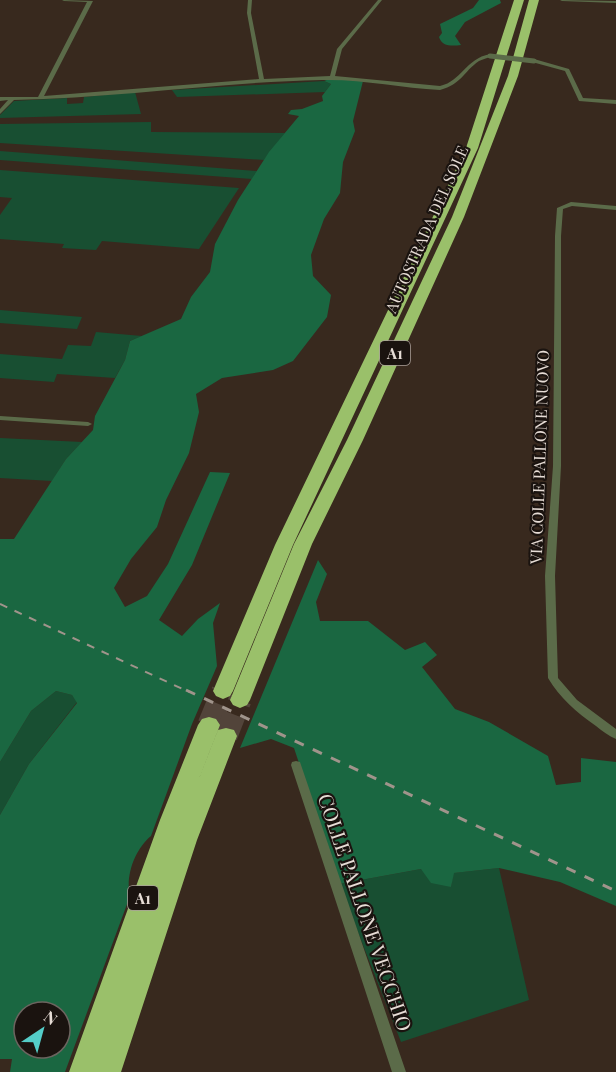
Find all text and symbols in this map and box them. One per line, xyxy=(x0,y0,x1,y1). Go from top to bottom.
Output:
street label: AUTOSTRADA DEL SOLE xyxy=(379,142,472,317)
road number: A1 xyxy=(380,341,410,365)
street label: VIA COLLE PALLONE NUOVO xyxy=(525,349,553,565)
street label: COLLE PALLONE VECCHIO xyxy=(313,789,419,1035)
road number: A1 xyxy=(128,886,158,910)
north arrow xyxy=(12,1000,72,1060)
text: N xyxy=(40,1006,62,1030)

